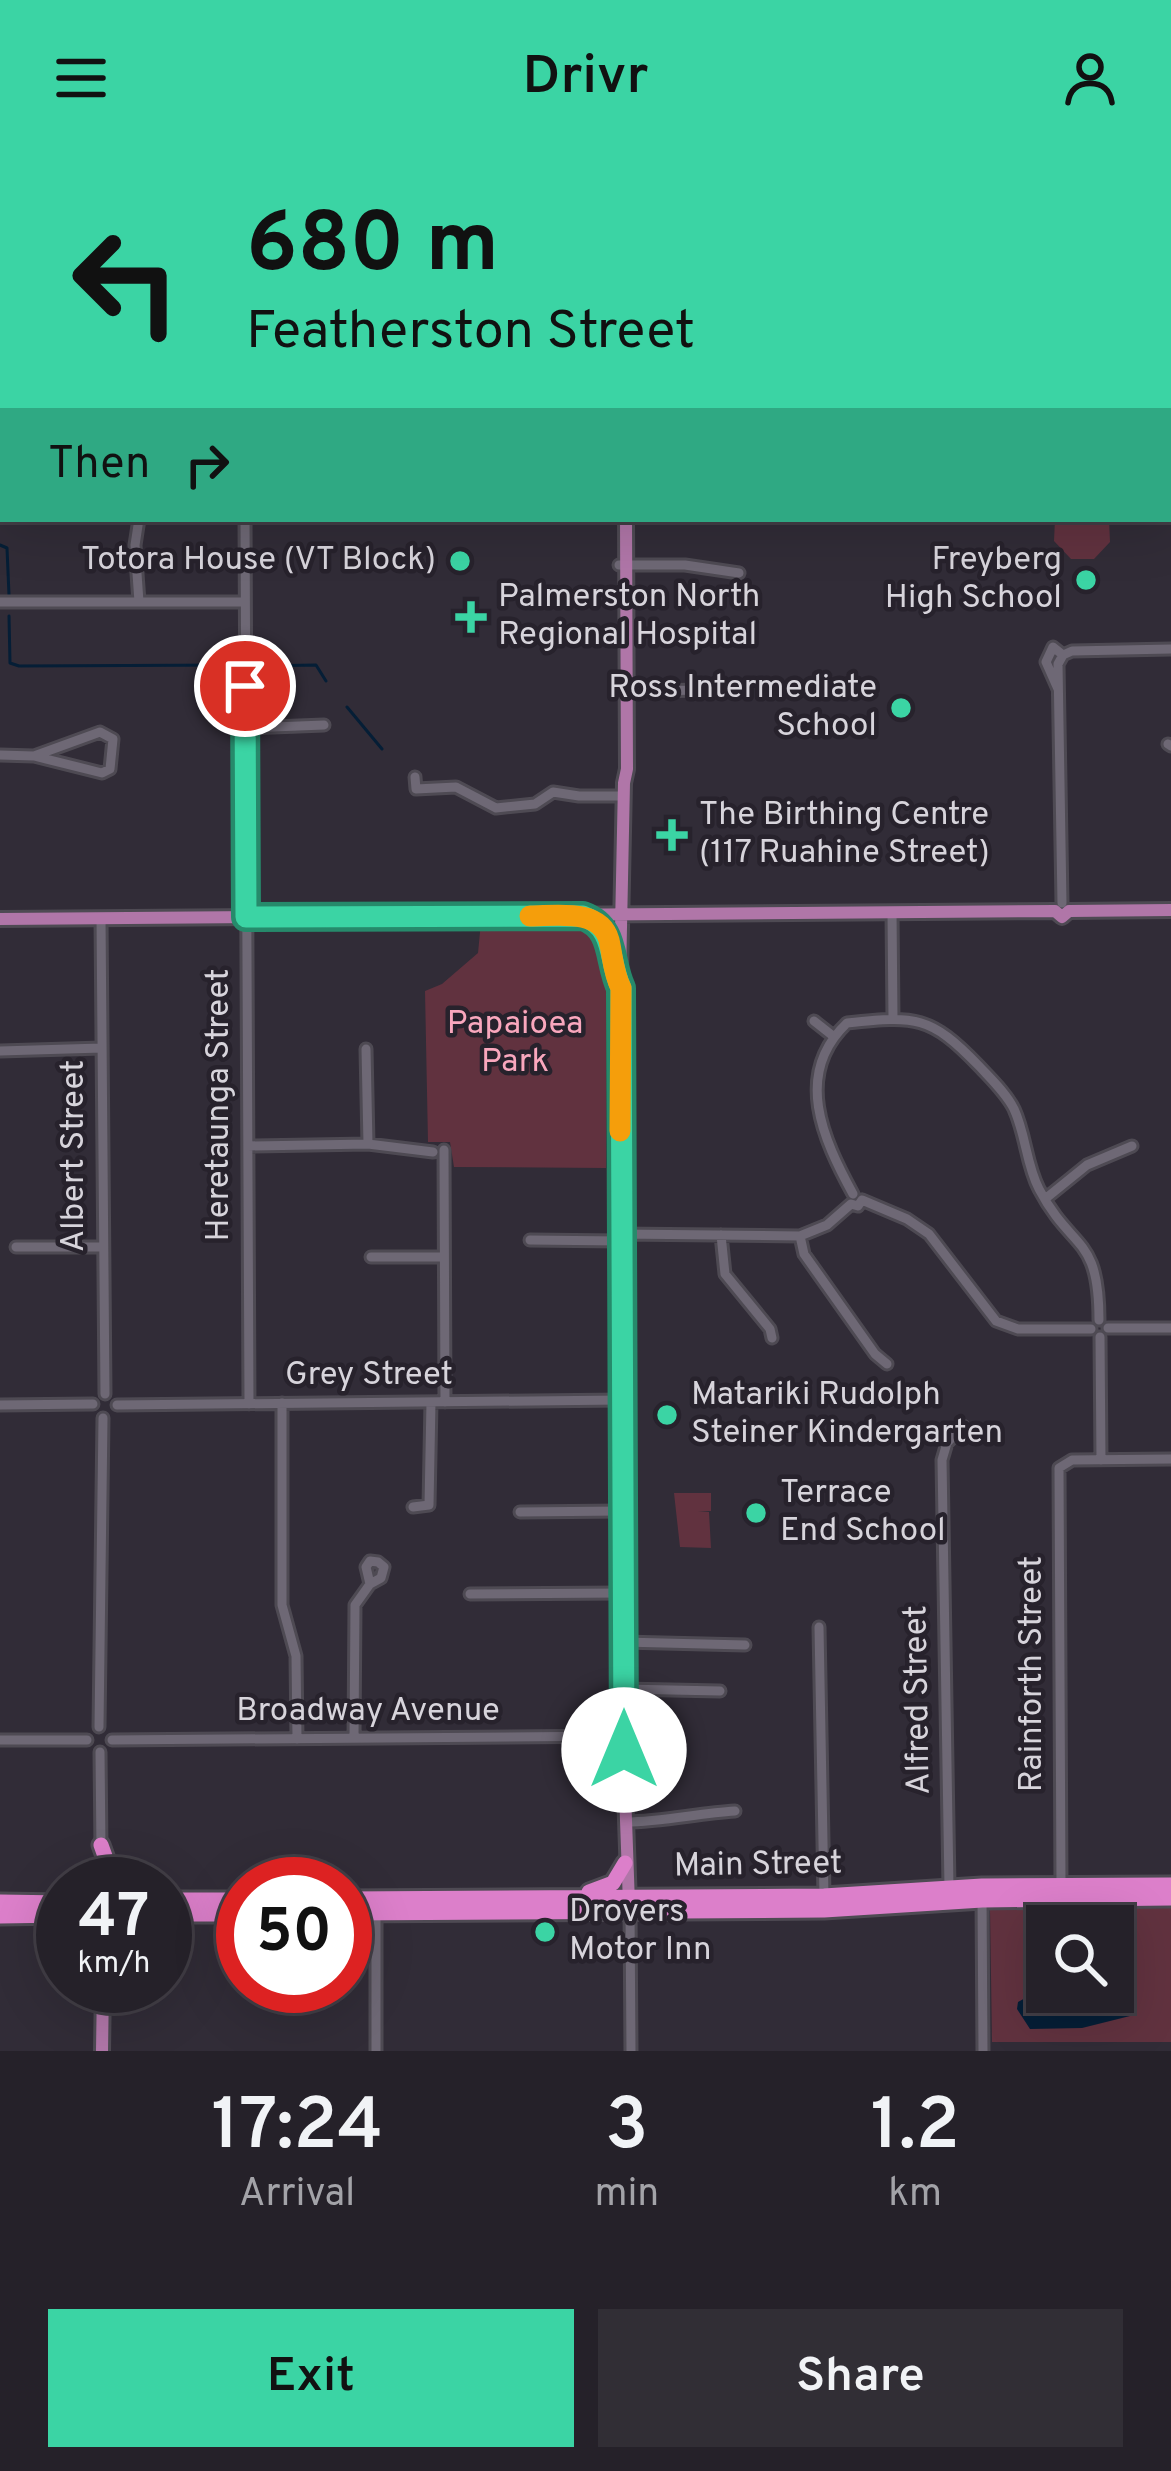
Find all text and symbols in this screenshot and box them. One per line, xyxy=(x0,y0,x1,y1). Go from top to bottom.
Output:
text: Drivr xyxy=(522,44,649,113)
icon: menu xyxy=(48,45,114,111)
icon: person xyxy=(1057,45,1123,111)
text: 680 m xyxy=(246,195,499,301)
icon: left xyxy=(48,204,204,360)
text: Featherston Street xyxy=(246,299,695,368)
icon: right xyxy=(174,432,240,498)
text: Then xyxy=(48,437,150,494)
place label: Totora House (VT Block) xyxy=(81,540,436,582)
place label: Freyberg High School xyxy=(885,540,1062,620)
marker: Totora House (VT Block) xyxy=(447,548,473,574)
marker: Freyberg High School xyxy=(1073,567,1099,593)
place label: Palmerston North Regional Hospital xyxy=(498,577,760,657)
marker: Palmerston North Regional Hospital xyxy=(455,601,487,633)
pin xyxy=(194,635,296,737)
icon: arrive xyxy=(212,653,278,719)
place label: Ross Intermediate School xyxy=(608,668,877,748)
marker: Ross Intermediate School xyxy=(888,695,914,721)
place label: The Birthing Centre (117 Ruahine Street) xyxy=(699,795,990,875)
marker: The Birthing Centre (117 Ruahine Street) xyxy=(656,819,688,851)
street label: Heretaunga Street xyxy=(199,969,241,1241)
park label: Papaioea Park xyxy=(447,1004,583,1084)
street label: Albert Street xyxy=(54,1060,96,1252)
street label: Grey Street xyxy=(285,1355,453,1397)
place label: Matariki Rudolph Steiner Kindergarten xyxy=(691,1375,1003,1455)
marker: Matariki Rudolph Steiner Kindergarten xyxy=(654,1402,680,1428)
place label: Terrace End School xyxy=(780,1473,946,1553)
marker: Terrace End School xyxy=(743,1500,769,1526)
street label: Rainforth Street xyxy=(1012,1556,1054,1792)
street label: Alfred Street xyxy=(896,1605,942,1795)
position arrow xyxy=(561,1687,687,1813)
street label: Broadway Avenue xyxy=(236,1691,500,1733)
street label: Main Street xyxy=(673,1844,843,1888)
speed limit sign: 50 xyxy=(216,1857,372,2013)
text: 47 xyxy=(79,1882,149,1958)
place label: Drovers Motor Inn xyxy=(569,1892,712,1972)
map controls xyxy=(1026,1905,1134,2013)
button: search xyxy=(1026,1905,1134,2013)
marker: Drovers Motor Inn xyxy=(532,1919,558,1945)
text: km/h xyxy=(78,1946,150,1983)
text: 17:24 xyxy=(211,2083,383,2175)
text: 3 xyxy=(605,2083,648,2175)
text: 1.2 xyxy=(870,2083,960,2175)
text: Arrival xyxy=(239,2171,355,2220)
text: min xyxy=(594,2171,659,2220)
text: km xyxy=(888,2171,942,2220)
button: Exit xyxy=(48,2309,574,2447)
button: Share xyxy=(598,2309,1123,2447)

